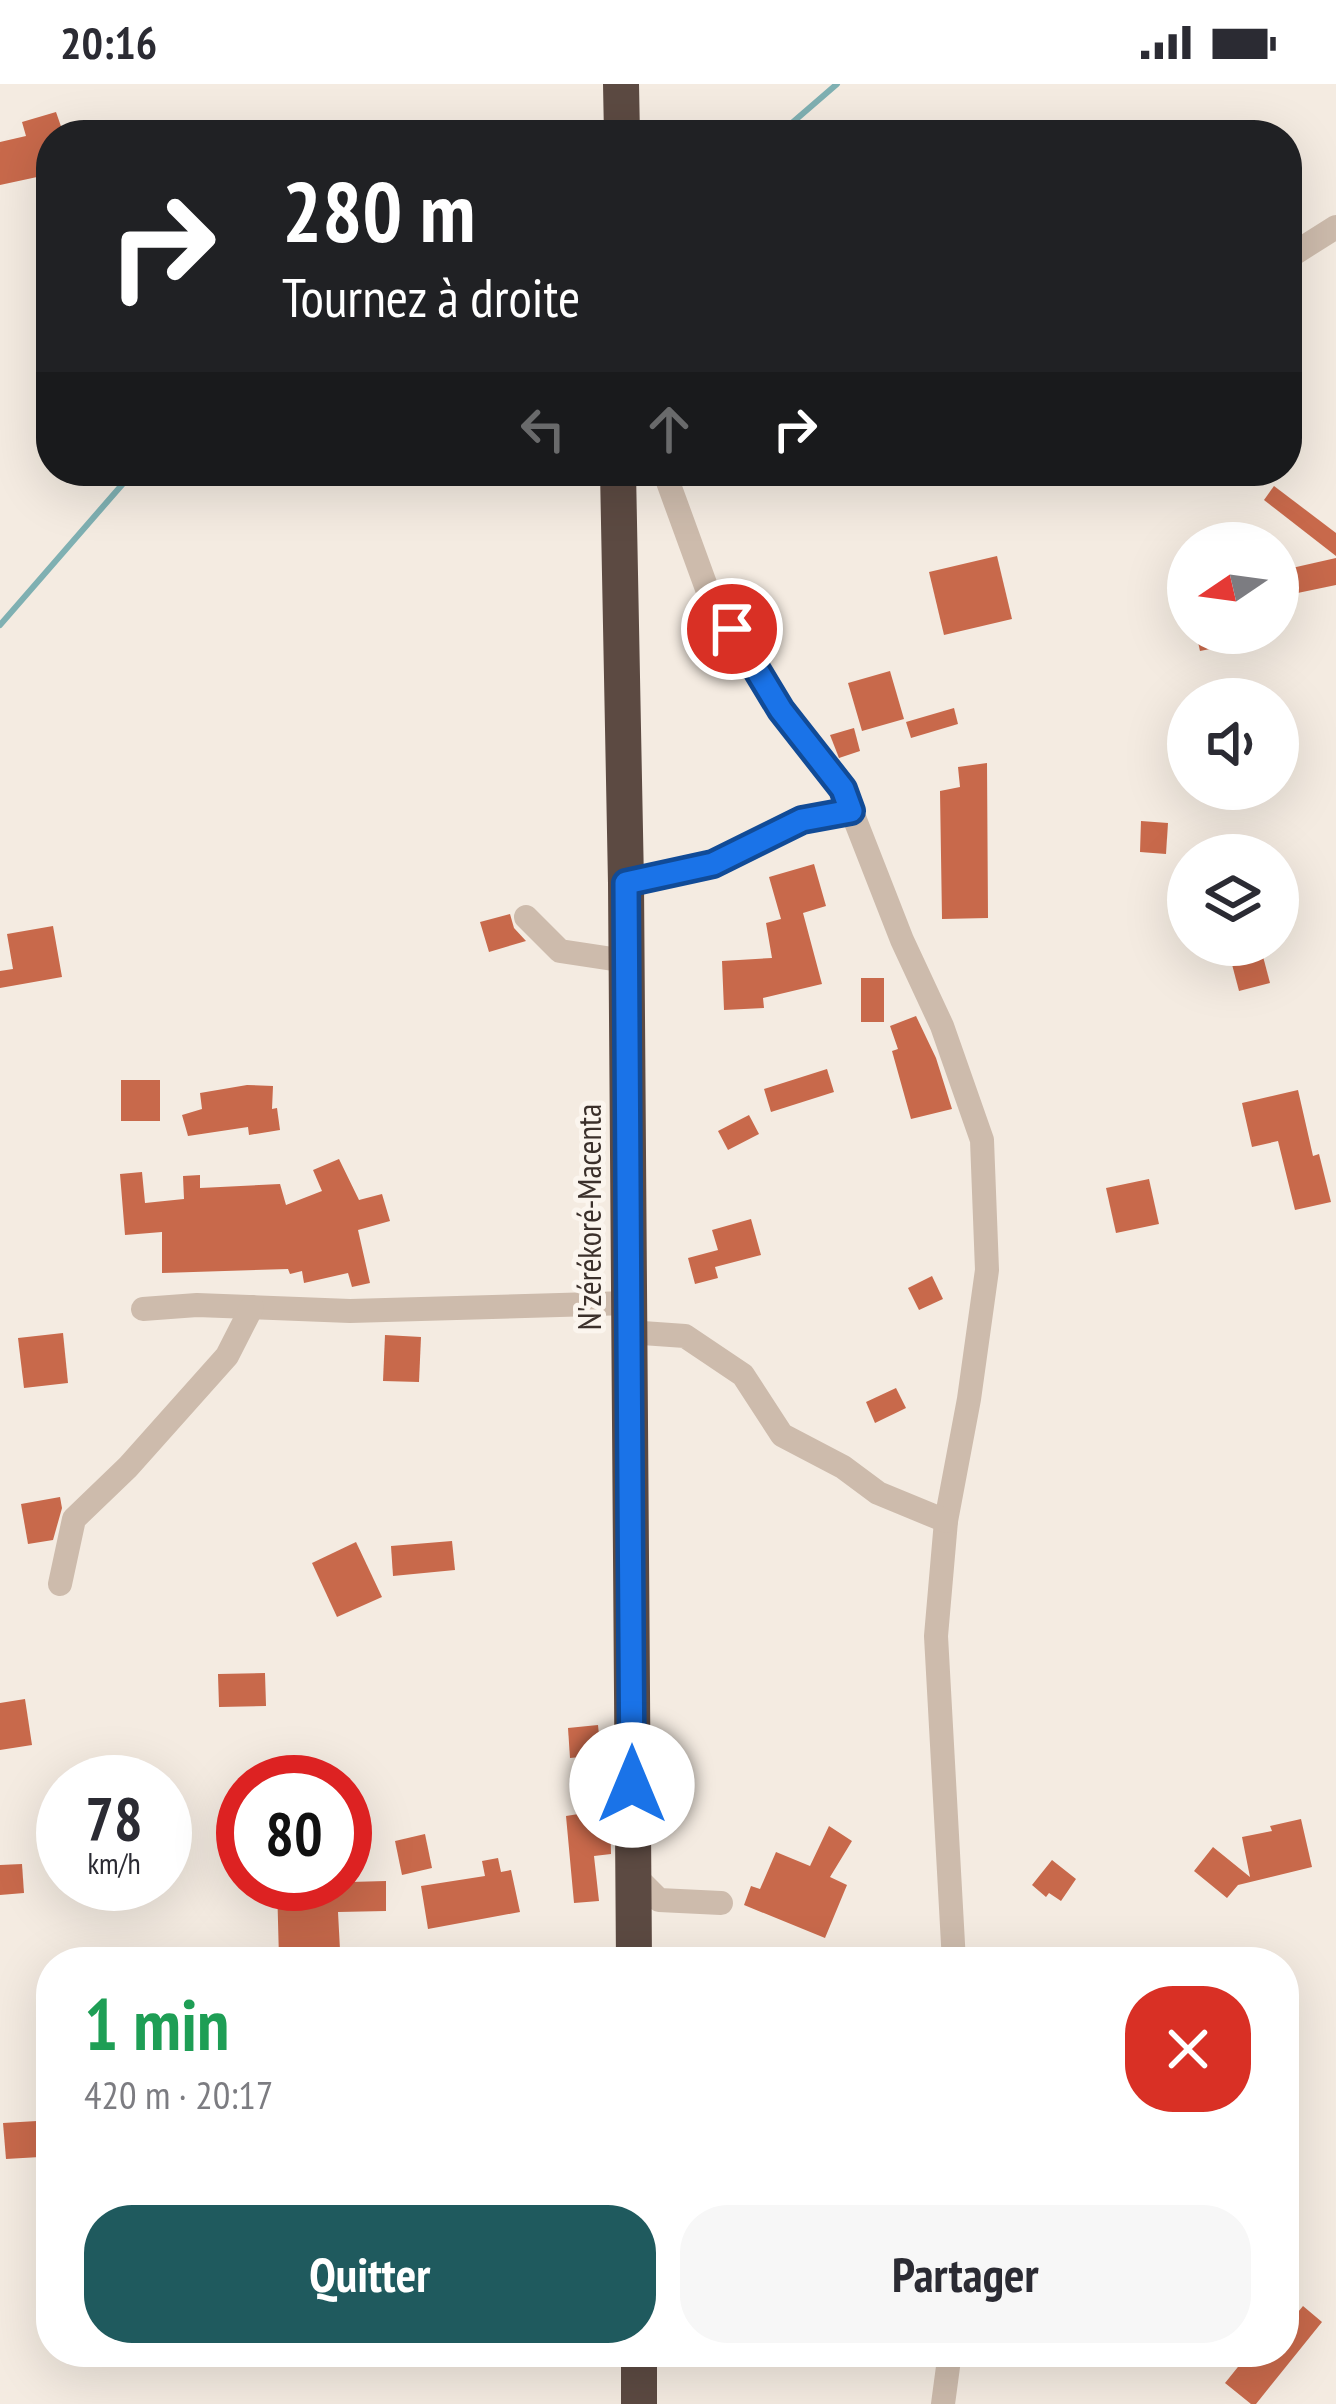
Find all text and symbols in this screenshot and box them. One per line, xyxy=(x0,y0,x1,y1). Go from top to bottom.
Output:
text: 20:16 xyxy=(60,13,157,71)
text: 280 m xyxy=(282,156,475,265)
icon: right xyxy=(84,168,240,324)
text: Tournez à droite xyxy=(282,262,580,332)
icon: left xyxy=(510,396,576,462)
icon: ahead xyxy=(636,396,702,462)
icon: right xyxy=(762,396,828,462)
north arrow xyxy=(1167,522,1299,654)
map controls xyxy=(1167,522,1299,966)
pin xyxy=(681,578,783,680)
icon: arrive xyxy=(699,596,765,662)
button: sound xyxy=(1167,678,1299,810)
button: layers xyxy=(1167,834,1299,966)
street label: N'zérékoré-Macenta xyxy=(567,1104,610,1330)
position arrow xyxy=(569,1722,695,1848)
speed limit sign: 80 xyxy=(216,1755,372,1911)
text: 78 xyxy=(85,1779,143,1857)
text: km/h xyxy=(87,1843,141,1882)
text: 1 min xyxy=(84,1977,229,2070)
button: close xyxy=(1125,1986,1251,2112)
text: 420 m · 20:17 xyxy=(84,2069,273,2120)
button: Quitter xyxy=(84,2205,656,2343)
button: Partager xyxy=(680,2205,1251,2343)

